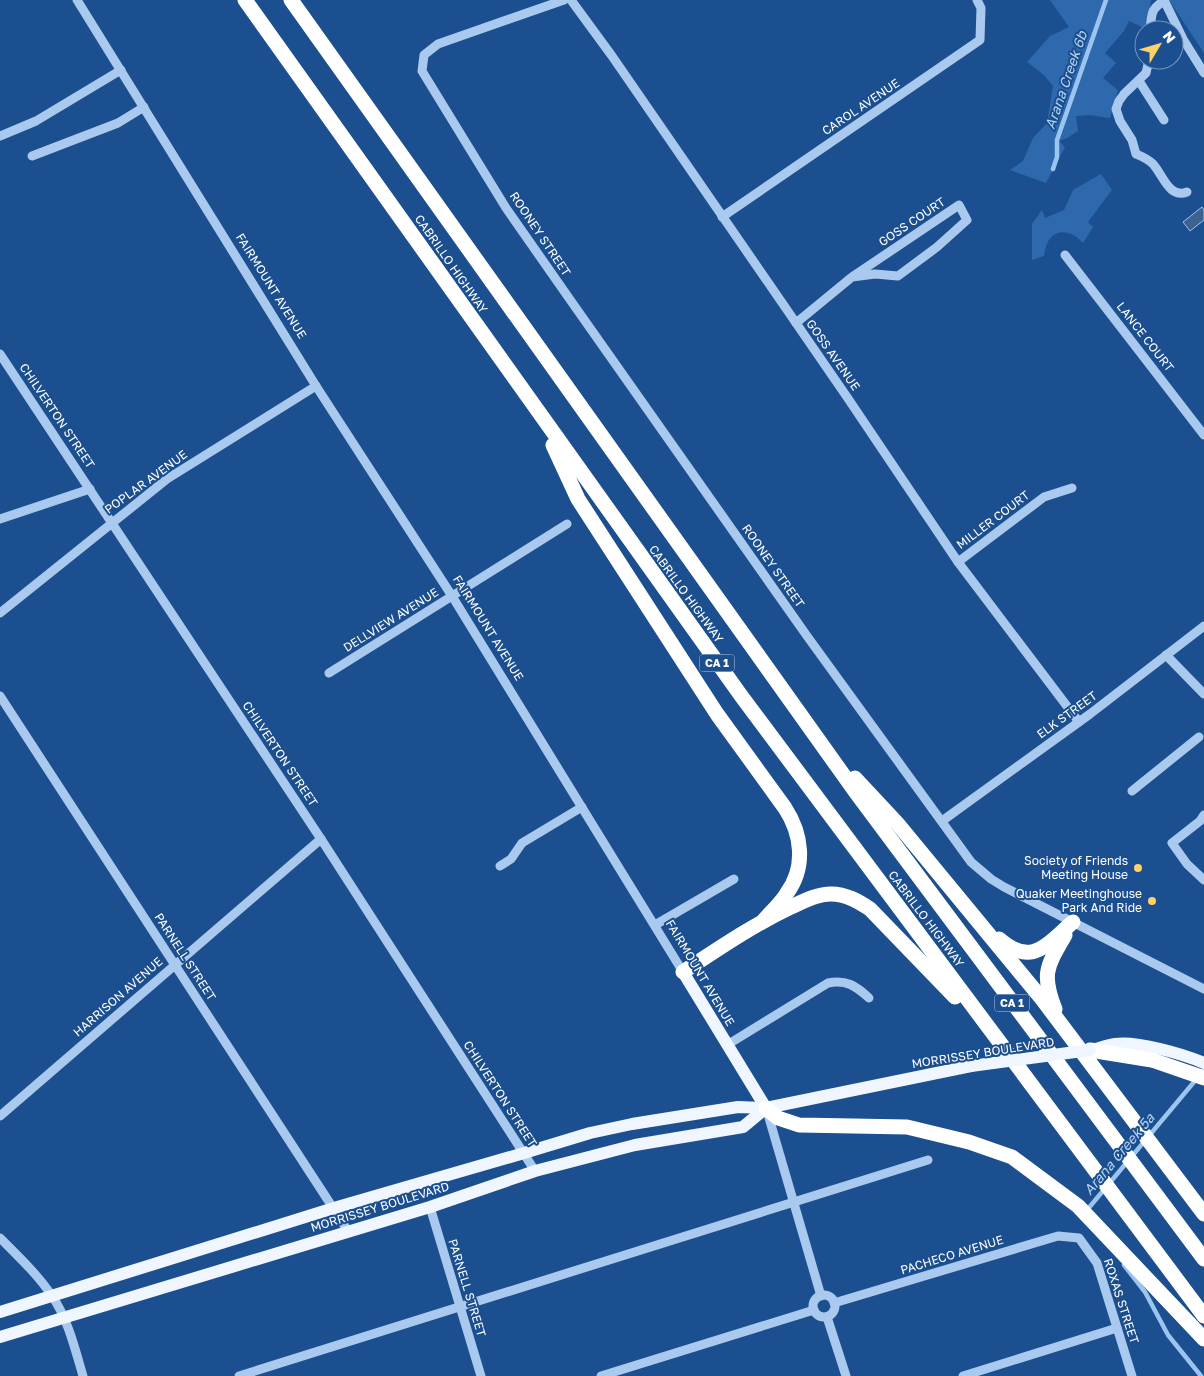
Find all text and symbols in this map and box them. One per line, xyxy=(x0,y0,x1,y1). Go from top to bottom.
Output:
north arrow xyxy=(1134,20,1184,70)
water label: Arana Creek 6b xyxy=(1041,27,1091,131)
text: N xyxy=(1160,27,1180,46)
street label: CAROL AVENUE xyxy=(819,75,902,138)
street label: ROONEY STREET xyxy=(507,189,574,279)
street label: GOSS COURT xyxy=(876,194,948,249)
street label: CABRILLO HIGHWAY xyxy=(412,212,491,316)
street label: FAIRMOUNT AVENUE xyxy=(233,230,310,341)
street label: LANCE COURT xyxy=(1114,299,1178,375)
street label: GOSS AVENUE xyxy=(803,316,863,393)
street label: CHILVERTON STREET xyxy=(17,360,99,472)
street label: POPLAR AVENUE xyxy=(101,447,190,517)
street label: MILLER COURT xyxy=(953,487,1033,552)
street label: ROONEY STREET xyxy=(739,521,808,611)
street label: CABRILLO HIGHWAY xyxy=(646,542,727,646)
street label: FAIRMOUNT AVENUE xyxy=(450,572,527,683)
street label: DELLVIEW AVENUE xyxy=(340,584,441,655)
road number: CA 1 xyxy=(700,654,734,671)
street label: ELK STREET xyxy=(1034,687,1100,741)
street label: CHILVERTON STREET xyxy=(240,698,322,810)
place label: Society of Friends Meeting House xyxy=(1024,853,1128,882)
marker: Society of Friends Meeting House xyxy=(1132,862,1144,874)
street label: CABRILLO HIGHWAY xyxy=(885,868,968,970)
place label: Quaker Meetinghouse Park And Ride xyxy=(1016,886,1142,915)
marker: Quaker Meetinghouse Park And Ride xyxy=(1146,895,1158,907)
street label: PARNELL STREET xyxy=(151,910,220,1004)
street label: FAIRMOUNT AVENUE xyxy=(663,917,738,1029)
street label: HARRISON AVENUE xyxy=(70,954,165,1039)
road number: CA 1 xyxy=(994,994,1030,1011)
street label: MORRISSEY BOULEVARD xyxy=(911,1034,1055,1071)
street label: CHILVERTON STREET xyxy=(460,1038,541,1150)
water label: Arana Creek 5a xyxy=(1080,1109,1158,1198)
street label: MORRISSEY BOULEVARD xyxy=(309,1178,451,1235)
street label: PACHECO AVENUE xyxy=(899,1232,1005,1277)
street label: PARNELL STREET xyxy=(445,1237,490,1339)
street label: ROXAS STREET xyxy=(1101,1256,1143,1346)

